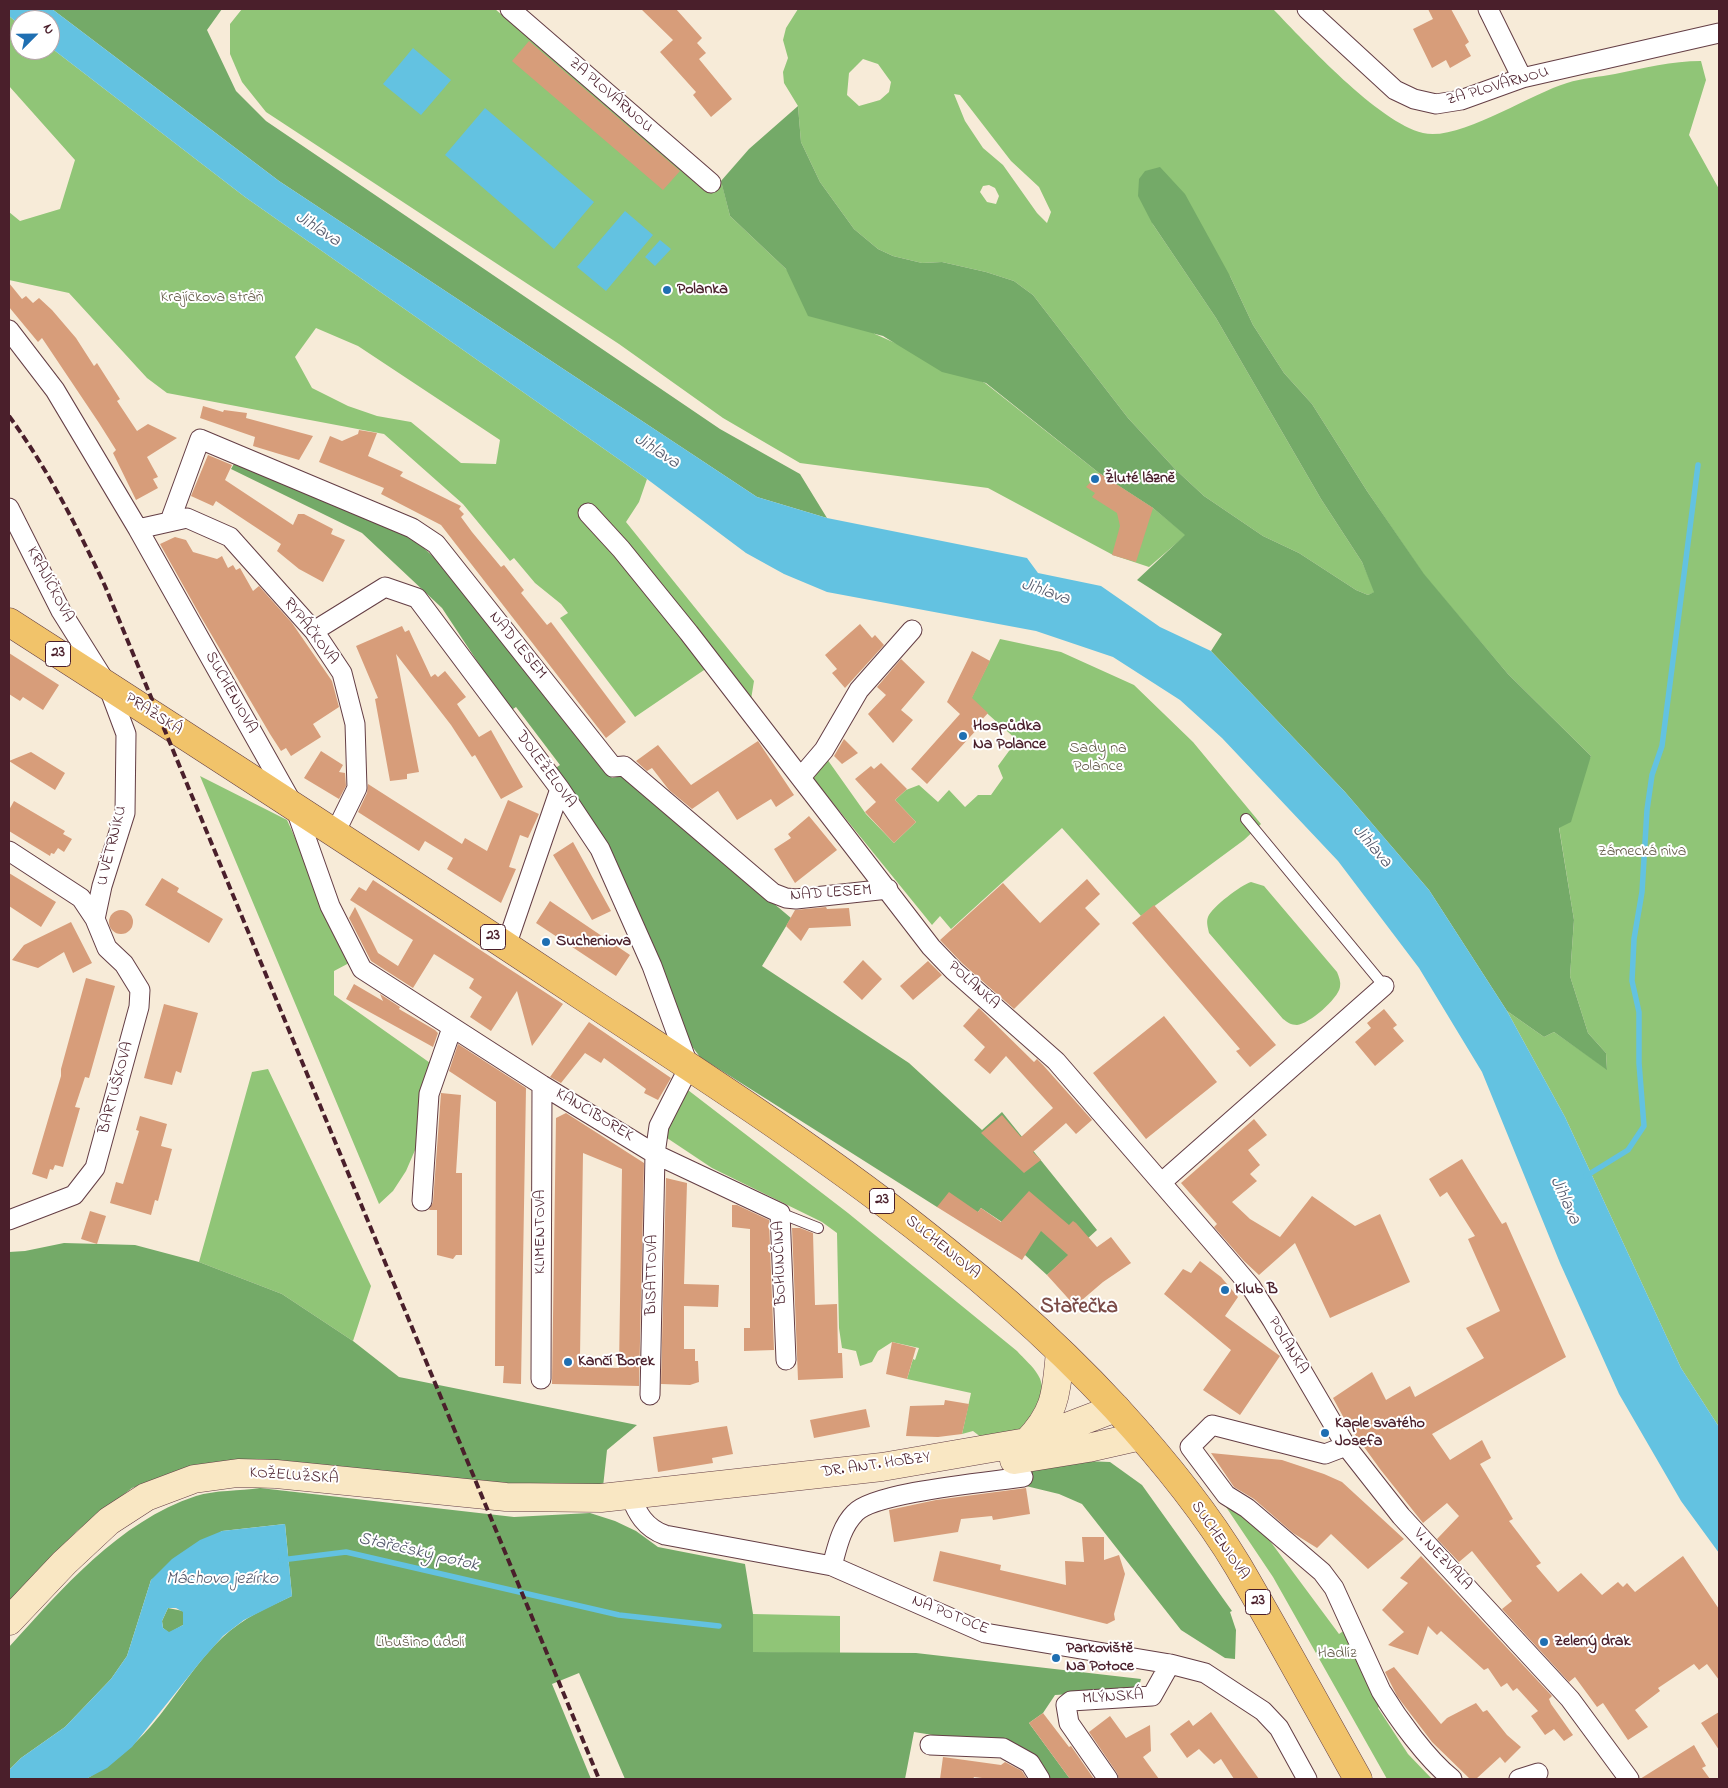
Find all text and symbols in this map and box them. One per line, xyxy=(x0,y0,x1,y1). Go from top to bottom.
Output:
north arrow xyxy=(10,10,60,60)
text: N xyxy=(37,21,60,38)
street label: ZA PLOVÁRNOU xyxy=(564,54,656,138)
street label: ZA PLOVÁRNOU xyxy=(1445,63,1551,111)
water label: Jihlava xyxy=(290,207,344,253)
place label: Polanka xyxy=(677,280,728,300)
marker: Polanka xyxy=(661,284,673,296)
park label: Krajíčkova stráň xyxy=(160,288,264,308)
water label: Jihlava xyxy=(629,429,683,475)
place label: Žluté lázně xyxy=(1105,469,1175,489)
marker: Žluté lázně xyxy=(1089,473,1101,485)
street label: KRAJÍČKOVA xyxy=(21,544,77,626)
water label: Jihlava xyxy=(1018,575,1072,611)
street label: RYPÁČKOVA xyxy=(278,595,342,669)
street label: NAD LESEM xyxy=(484,608,550,684)
road number: 23 xyxy=(46,642,70,666)
street label: SUCHENIOVA xyxy=(200,649,260,737)
street label: PRAŽSKÁ xyxy=(121,690,185,740)
place label: Hospůdka Na Polance xyxy=(973,717,1046,755)
street label: DOLEŽELOVA xyxy=(511,728,579,812)
marker: Hospůdka Na Polance xyxy=(957,730,969,742)
park label: Sady na Polance xyxy=(1069,739,1127,777)
street label: U VĚTRNÍKU xyxy=(94,804,132,888)
water label: Jihlava xyxy=(1346,821,1396,873)
park label: Zámecká niva xyxy=(1598,842,1686,862)
street label: NAD LESEM xyxy=(790,882,872,906)
road number: 23 xyxy=(480,924,506,950)
place label: Sucheniova xyxy=(556,932,631,952)
marker: Sucheniova xyxy=(540,936,552,948)
street label: POLANKA xyxy=(943,958,1003,1014)
street label: BARTUŠKOVA xyxy=(95,1040,139,1136)
street label: KANCIBOREK xyxy=(552,1085,636,1147)
water label: Jihlava xyxy=(1544,1174,1584,1228)
road number: 23 xyxy=(870,1188,894,1214)
street label: KLIMENTOVA xyxy=(531,1190,551,1274)
street label: SUCHENIOVA xyxy=(901,1212,983,1284)
street label: BOHUNČINA xyxy=(770,1220,792,1306)
street label: BISATTOVA xyxy=(643,1234,663,1316)
place label: Klub B xyxy=(1235,1280,1278,1300)
marker: Klub B xyxy=(1219,1284,1231,1296)
district label: Stařečka xyxy=(1040,1296,1118,1322)
street label: POLANKA xyxy=(1263,1314,1311,1378)
place label: Kančí Borek xyxy=(578,1352,654,1372)
marker: Kančí Borek xyxy=(562,1356,574,1368)
place label: Kaple svatého Josefa xyxy=(1335,1414,1425,1452)
marker: Kaple svatého Josefa xyxy=(1319,1427,1331,1439)
street label: DR. ANT. HOBZY xyxy=(820,1449,932,1483)
street label: KOŽELUŽSKÁ xyxy=(249,1464,339,1490)
street label: SUCHENIOVA xyxy=(1186,1498,1252,1584)
street label: V. NEZVALA xyxy=(1409,1525,1475,1595)
water label: Stařečský potok xyxy=(356,1529,480,1577)
water label: Máchovo jezírko xyxy=(166,1569,278,1591)
road number: 23 xyxy=(1246,1590,1270,1614)
street label: NA POTOCE xyxy=(909,1592,991,1640)
place label: Zelený drak xyxy=(1554,1632,1630,1652)
park label: Libušino údolí xyxy=(375,1633,465,1653)
marker: Zelený drak xyxy=(1538,1636,1550,1648)
place label: Parkoviště Na Potoce xyxy=(1066,1639,1134,1677)
park label: Hadlíz xyxy=(1317,1644,1357,1664)
marker: Parkoviště Na Potoce xyxy=(1050,1652,1062,1664)
street label: MLÝNSKÁ xyxy=(1082,1686,1144,1710)

